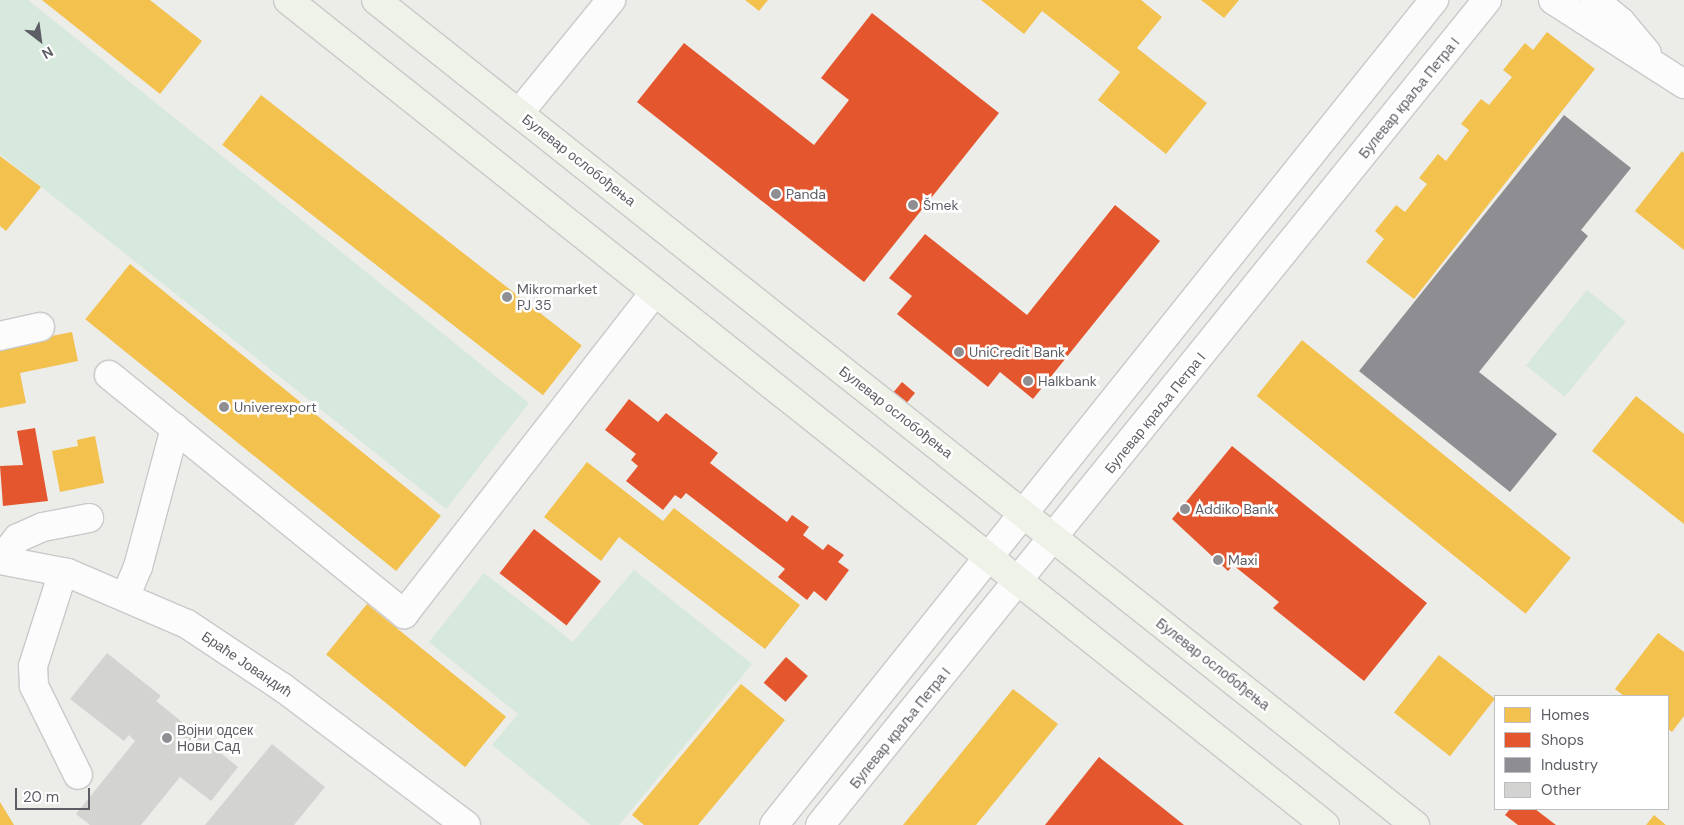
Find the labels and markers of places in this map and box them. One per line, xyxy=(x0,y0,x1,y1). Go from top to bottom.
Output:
place label: Panda xyxy=(786,186,826,202)
marker: Panda xyxy=(770,188,782,200)
place label: Šmek xyxy=(923,197,959,213)
marker: Šmek xyxy=(907,199,919,211)
place label: Mikromarket PJ 35 xyxy=(517,281,597,314)
marker: Mikromarket PJ 35 xyxy=(501,291,513,303)
place label: UniCredit Bank xyxy=(969,344,1065,360)
marker: UniCredit Bank xyxy=(953,346,965,358)
place label: Halkbank xyxy=(1038,373,1097,389)
marker: Halkbank xyxy=(1022,375,1034,387)
place label: Univerexport xyxy=(234,399,317,415)
marker: Univerexport xyxy=(218,401,230,413)
place label: Addiko Bank xyxy=(1195,501,1275,517)
marker: Addiko Bank xyxy=(1179,503,1191,515)
place label: Maxi xyxy=(1228,552,1258,568)
marker: Maxi xyxy=(1212,554,1224,566)
place label: Војни одсек Нови Сад xyxy=(177,722,253,754)
marker: Војни одсек Нови Сад xyxy=(161,732,173,744)

